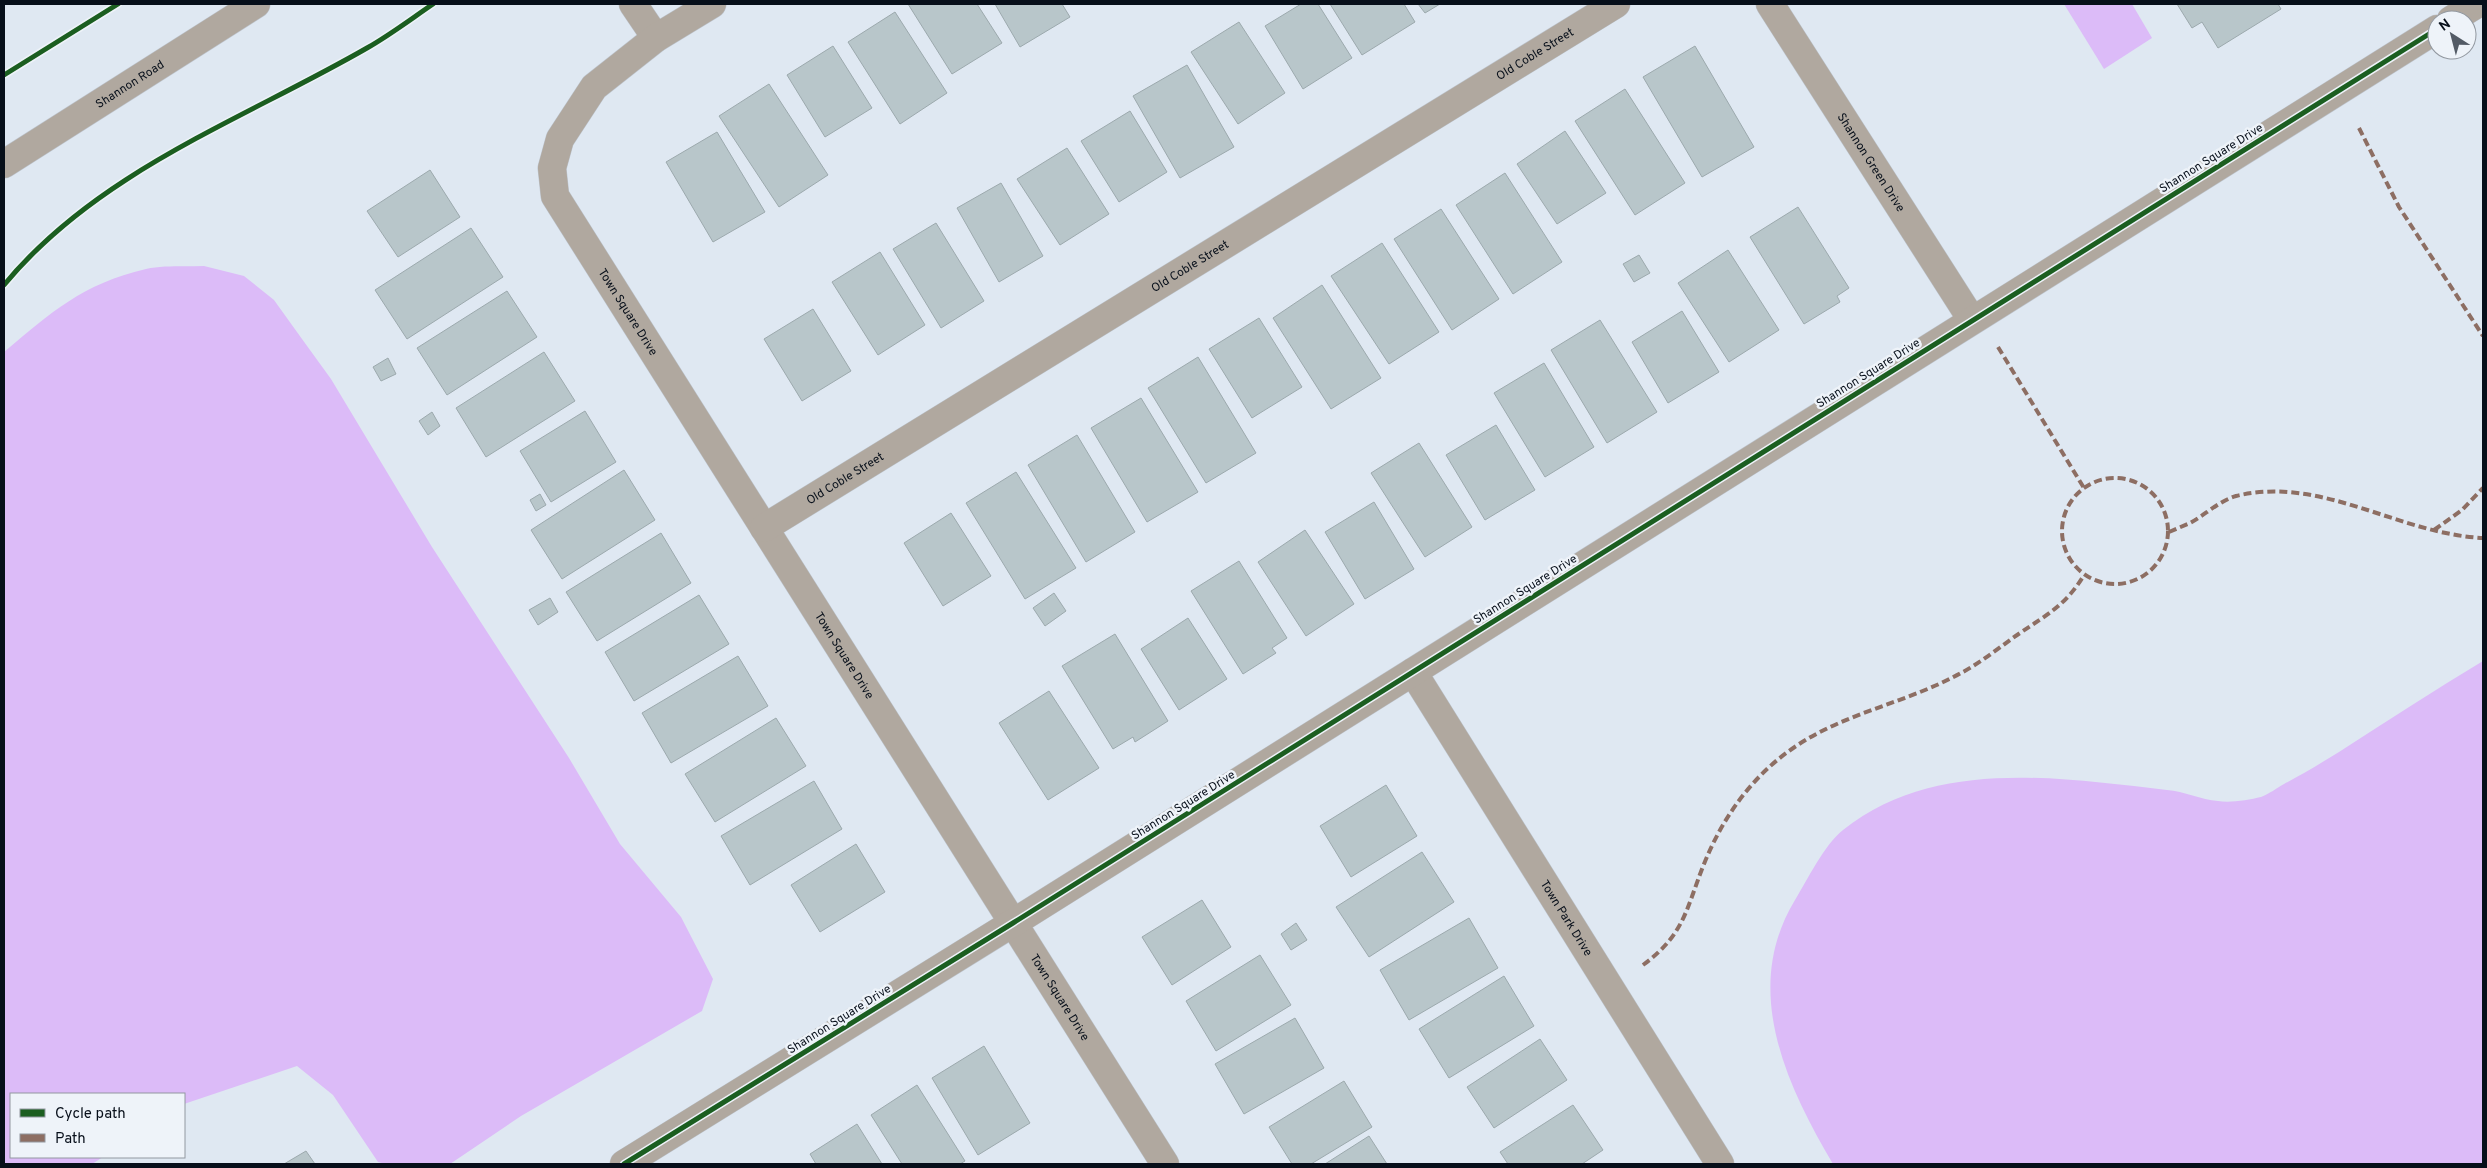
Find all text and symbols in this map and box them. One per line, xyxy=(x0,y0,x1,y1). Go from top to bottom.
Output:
north arrow xyxy=(2427,10,2477,60)
text: N xyxy=(2436,16,2454,36)
street label: Old Coble Street xyxy=(1494,25,1577,85)
street label: Shannon Road xyxy=(93,57,168,113)
street label: Shannon Green Drive xyxy=(1833,110,1908,216)
street label: Shannon Square Drive xyxy=(2157,120,2267,197)
street label: Old Coble Street xyxy=(1149,237,1232,297)
street label: Town Square Drive xyxy=(594,266,661,359)
street label: Shannon Square Drive xyxy=(1814,335,1924,412)
street label: Old Coble Street xyxy=(804,449,887,509)
street label: Shannon Square Drive xyxy=(1471,551,1581,628)
street label: Town Square Drive xyxy=(810,609,877,703)
street label: Shannon Square Drive xyxy=(1129,767,1239,844)
street label: Town Park Drive xyxy=(1536,878,1595,960)
street label: Town Square Drive xyxy=(1026,951,1092,1044)
street label: Shannon Square Drive xyxy=(785,981,895,1058)
legend xyxy=(10,1093,185,1158)
text: Cycle path xyxy=(55,1105,126,1124)
text: Path xyxy=(55,1130,86,1149)

